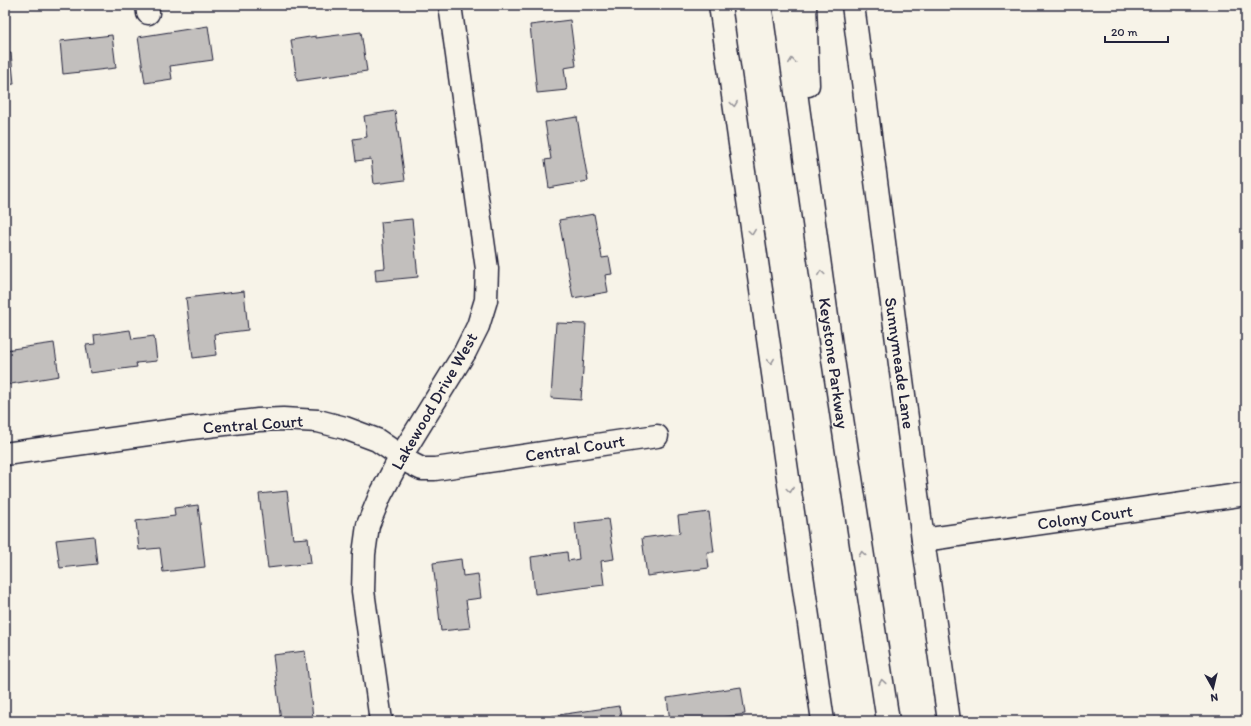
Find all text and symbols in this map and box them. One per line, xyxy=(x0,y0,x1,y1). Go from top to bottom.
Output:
scale bar xyxy=(1105,18,1168,44)
text: 20 m xyxy=(1111,25,1138,39)
one-way arrow xyxy=(788,58,797,64)
one-way arrow xyxy=(729,101,738,107)
one-way arrow xyxy=(747,229,756,235)
one-way arrow xyxy=(817,270,826,276)
street label: Keystone Parkway xyxy=(815,296,853,430)
street label: Sunnymeade Lane xyxy=(881,296,919,430)
street label: Lakewood Drive West xyxy=(387,329,481,473)
one-way arrow xyxy=(766,358,775,364)
street label: Central Court xyxy=(202,411,304,437)
street label: Central Court xyxy=(524,430,626,466)
one-way arrow xyxy=(785,487,794,493)
street label: Colony Court xyxy=(1036,500,1135,534)
one-way arrow xyxy=(858,551,867,557)
north arrow xyxy=(1193,668,1233,708)
one-way arrow xyxy=(878,679,887,686)
text: N xyxy=(1210,690,1219,704)

